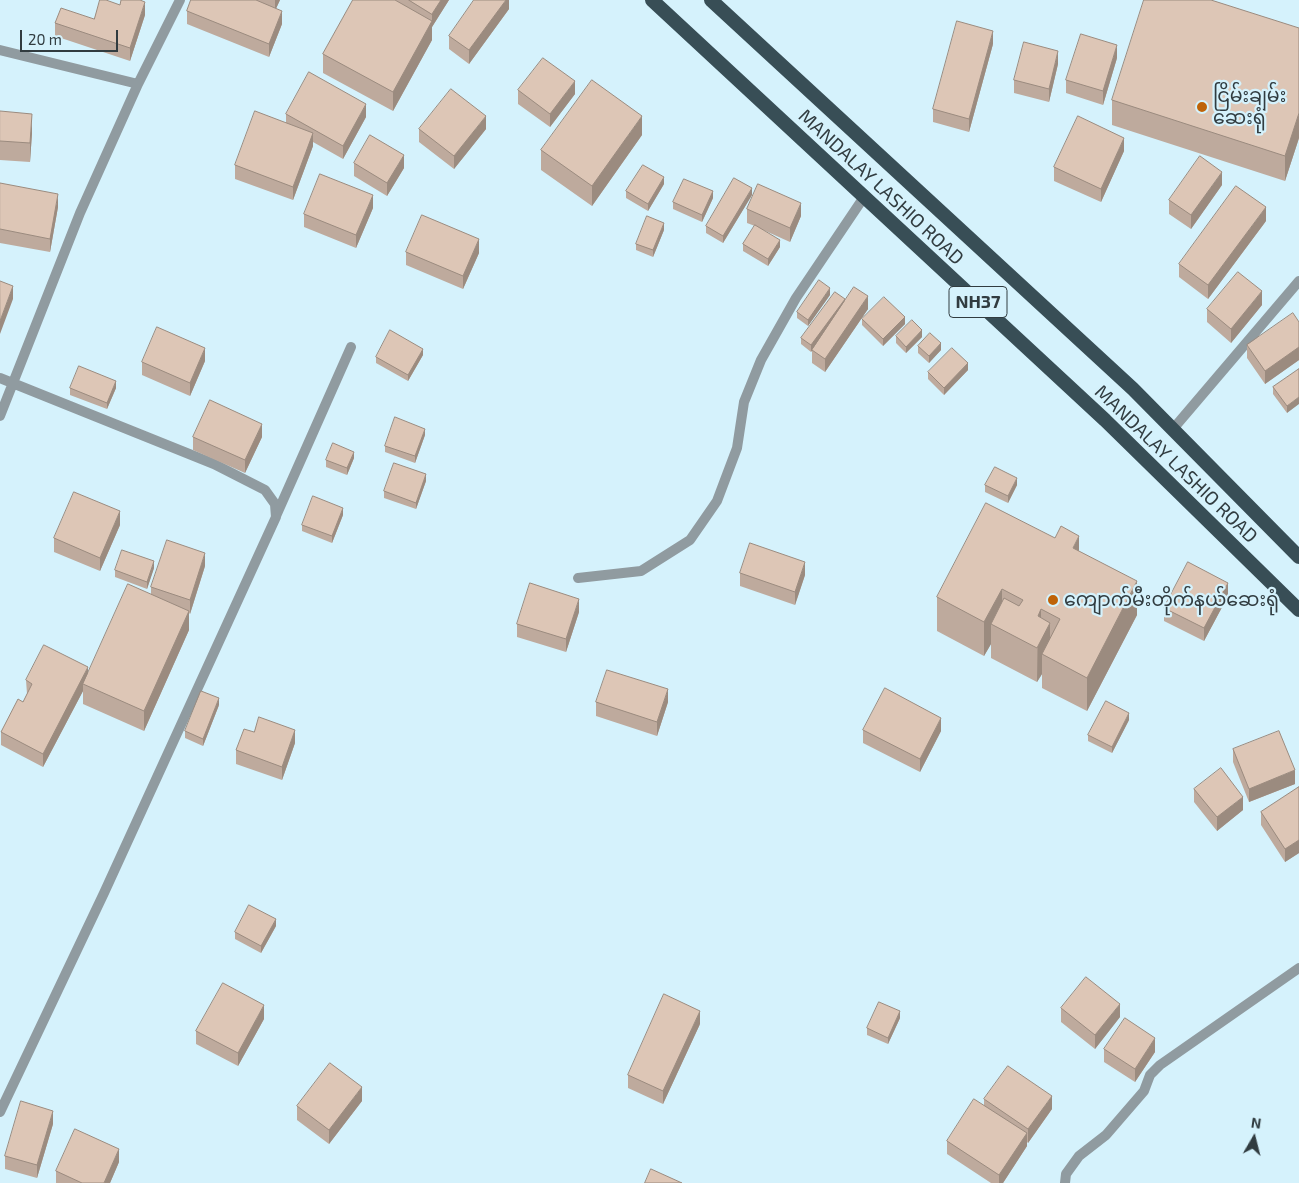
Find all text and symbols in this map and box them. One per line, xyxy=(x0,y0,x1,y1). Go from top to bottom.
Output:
scale bar xyxy=(22,20,120,52)
text: 20 m xyxy=(28,30,62,48)
place label: ငြိမ်းချမ်း ဆေးရုံ xyxy=(1213,85,1286,129)
marker: ငြိမ်းချမ်း ဆေးရုံ xyxy=(1195,100,1209,114)
street label: MANDALAY LASHIO ROAD xyxy=(794,105,968,269)
road number: NH37 xyxy=(949,286,1007,318)
street label: MANDALAY LASHIO ROAD xyxy=(1090,380,1262,548)
place label: ကျောက်မီးတိုက်နယ်ဆေးရုံ xyxy=(1064,589,1279,611)
marker: ကျောက်မီးတိုက်နယ်ဆေးရုံ xyxy=(1046,593,1060,607)
north arrow xyxy=(1229,1113,1279,1163)
text: N xyxy=(1250,1114,1262,1132)

